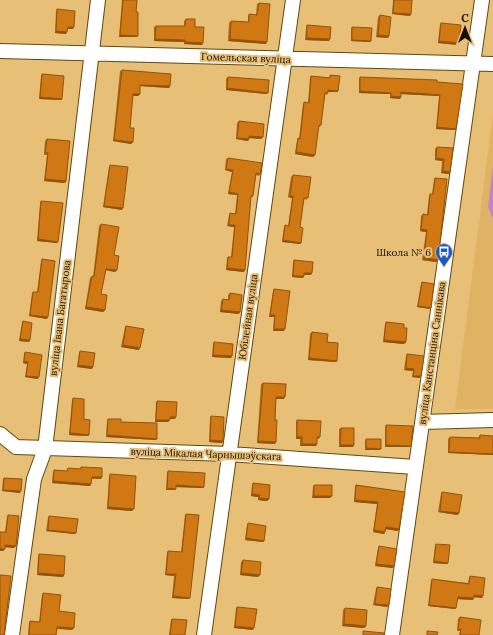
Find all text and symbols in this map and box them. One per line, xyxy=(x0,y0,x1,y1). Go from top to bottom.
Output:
north arrow xyxy=(445,8,485,48)
text: С xyxy=(461,11,469,25)
street label: Гомельская вуліца xyxy=(201,50,291,66)
bus stop icon: Школа № 6 xyxy=(434,242,454,267)
place label: Школа № 6 xyxy=(376,246,431,259)
street label: вуліца Івана Багатырова xyxy=(46,260,74,376)
street label: Юбілейная вуліца xyxy=(236,273,260,361)
street label: вуліца Канстанціна Саннікава xyxy=(416,281,448,425)
street label: вуліца Мікалая Чарнышэўскага xyxy=(130,445,282,463)

